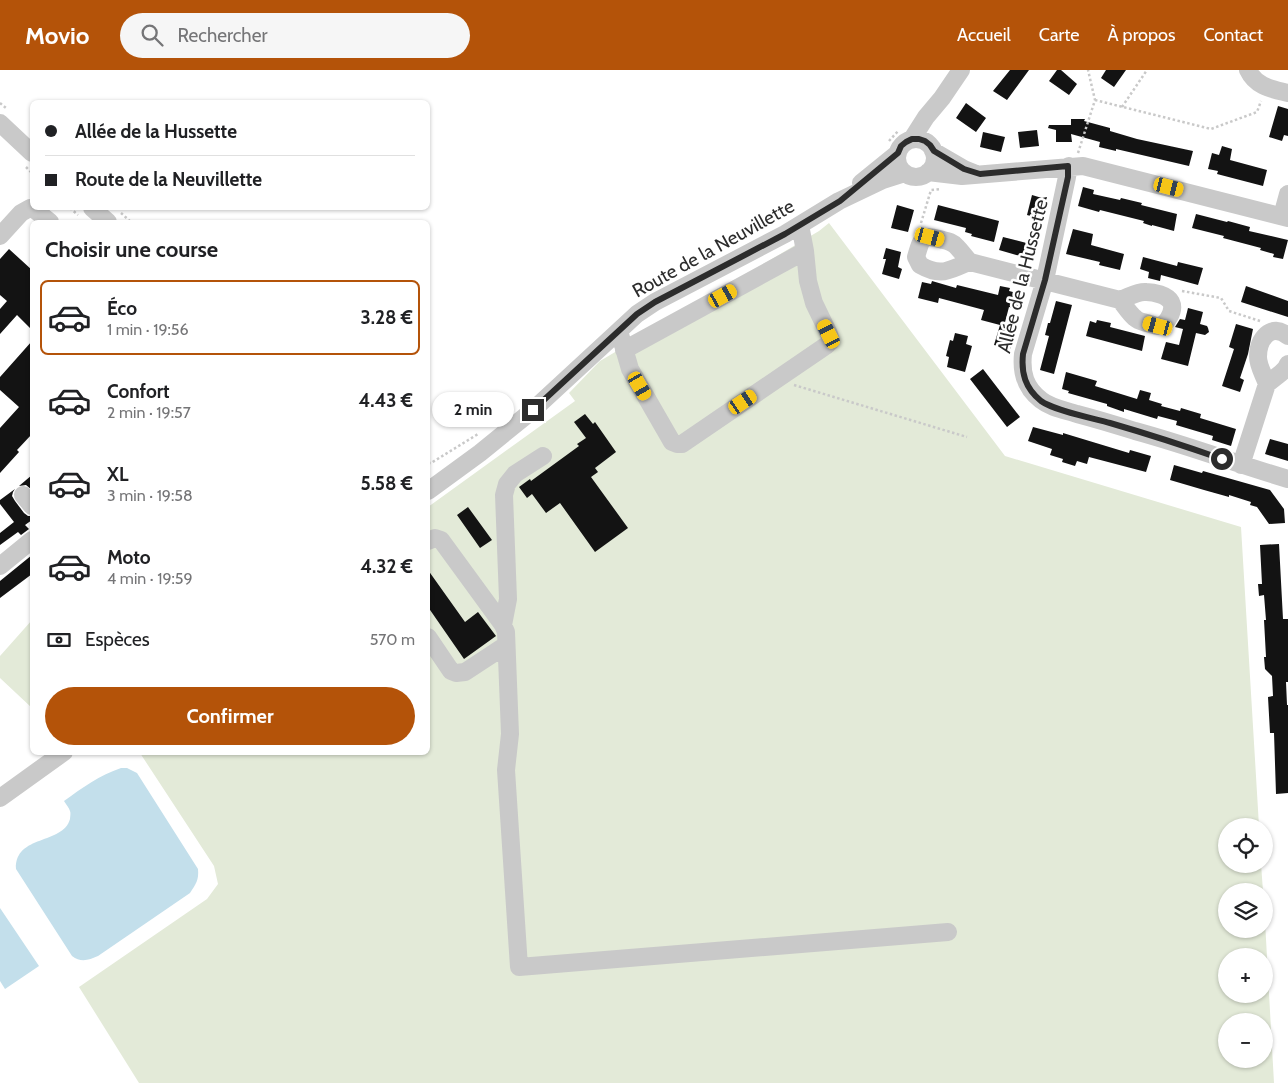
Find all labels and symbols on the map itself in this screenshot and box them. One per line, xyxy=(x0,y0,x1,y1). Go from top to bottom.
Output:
car xyxy=(1152,176,1185,198)
street label: Route de la Neuvillette xyxy=(628,194,798,302)
street label: Allée de la Hussette xyxy=(992,197,1053,355)
car xyxy=(913,226,946,248)
car xyxy=(706,282,739,310)
car xyxy=(1141,315,1174,337)
car xyxy=(815,317,842,351)
car xyxy=(626,369,653,403)
car xyxy=(726,387,759,417)
callout: 2 min xyxy=(433,392,516,428)
route end xyxy=(522,399,544,421)
route start xyxy=(1211,448,1233,470)

